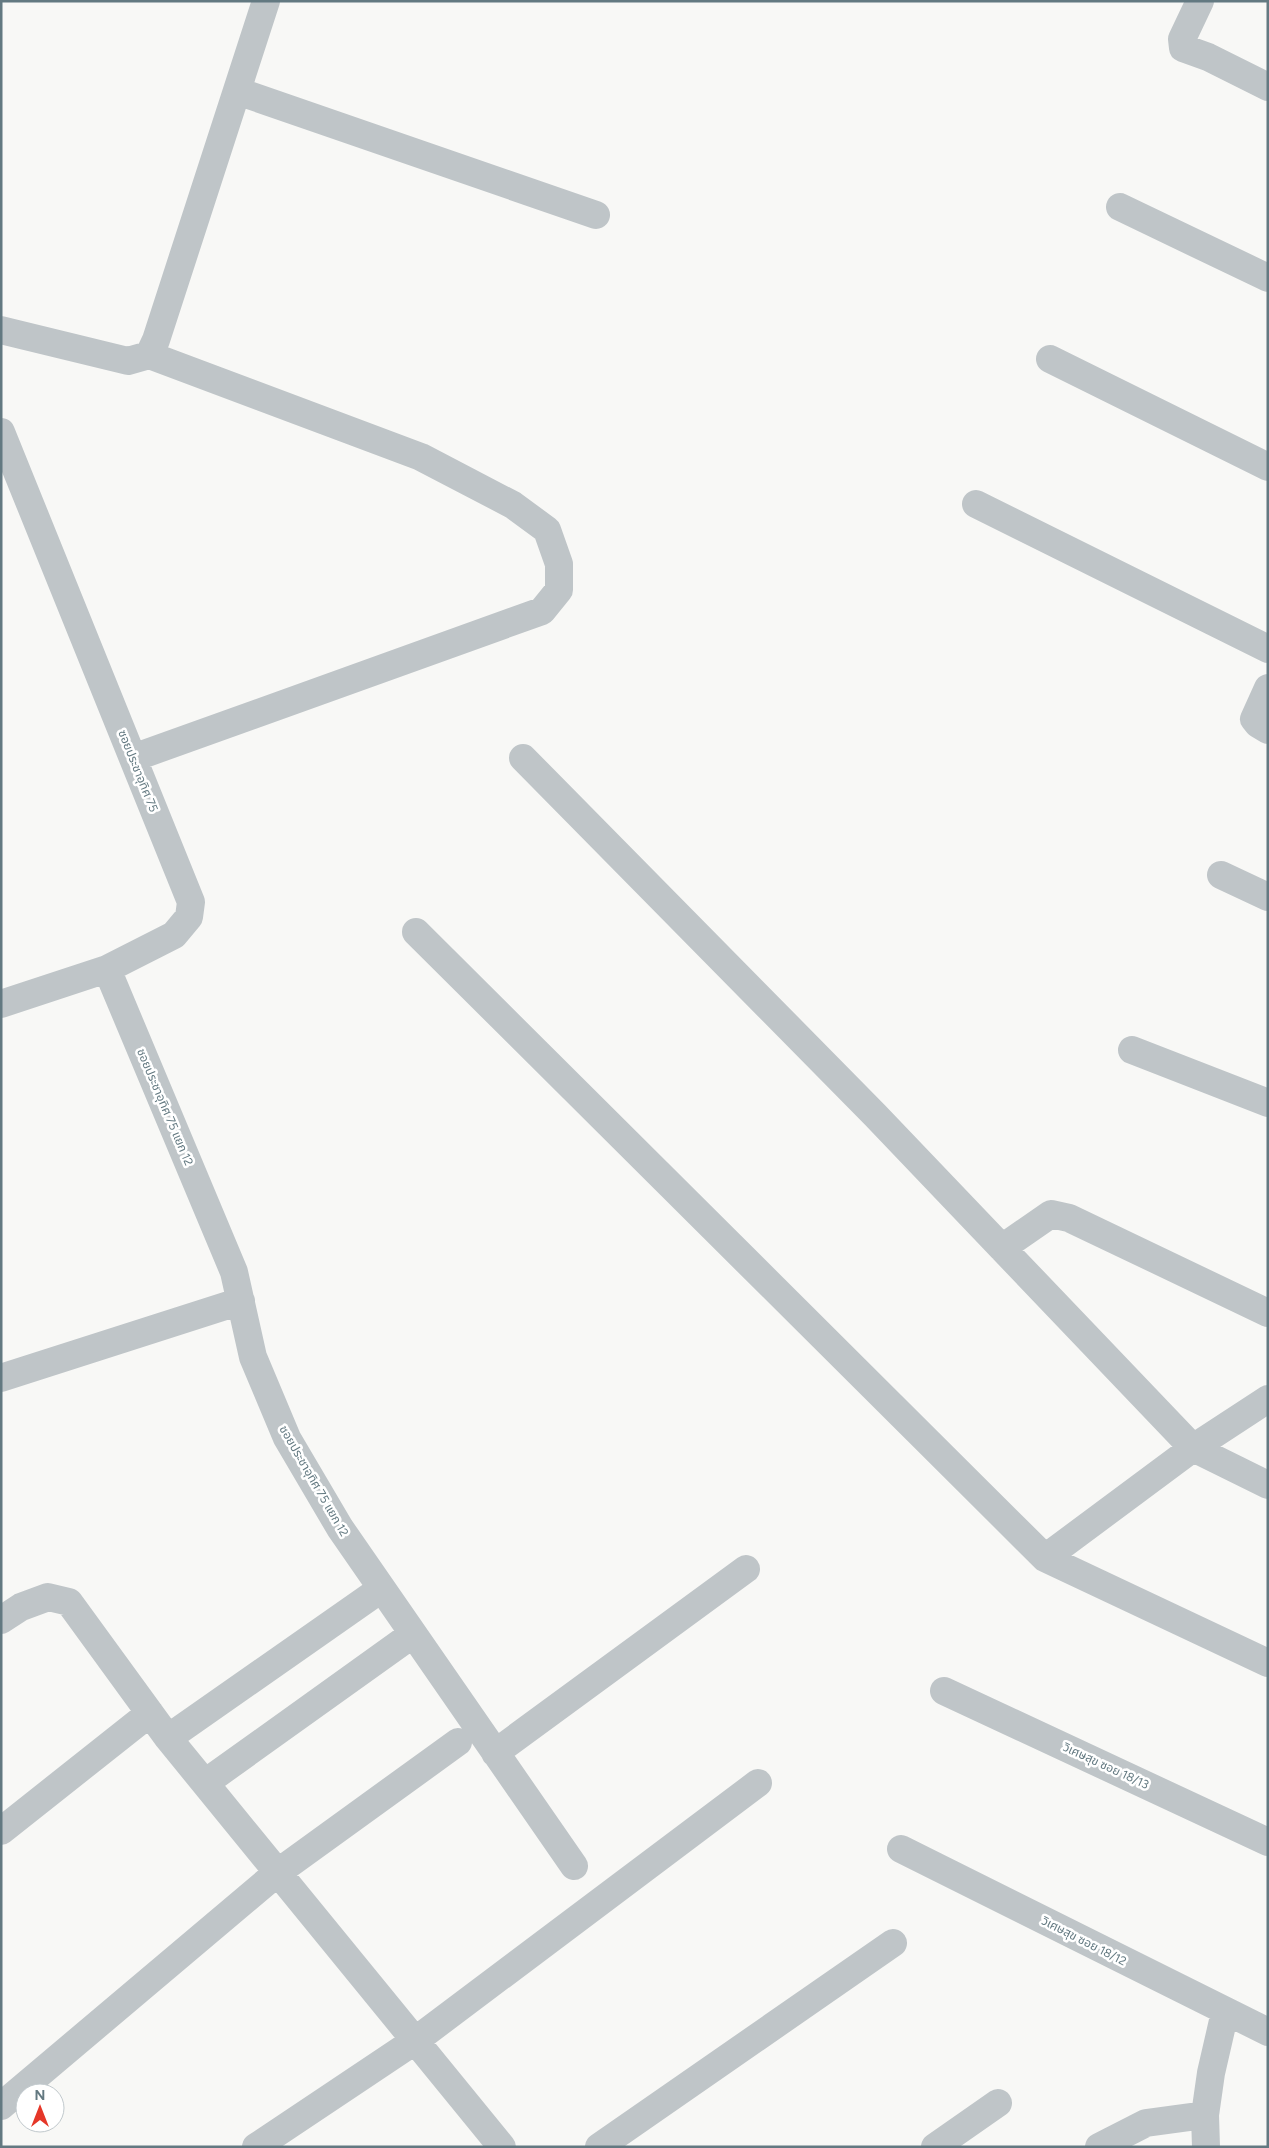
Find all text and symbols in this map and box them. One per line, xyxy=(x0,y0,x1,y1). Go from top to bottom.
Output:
street label: ซอยประชาอุทิศ 75 xyxy=(115,728,161,814)
street label: ชอยประชาอุทิศ 75 แยก 12 xyxy=(134,1046,196,1168)
street label: ชอยประชาอุทิศ 75 แยก 12 xyxy=(277,1423,351,1539)
street label: วิเศษสุข ซอย 18/13 xyxy=(1060,1740,1151,1792)
street label: วิเศษสุข ซอย 18/12 xyxy=(1038,1913,1129,1968)
north arrow xyxy=(15,2083,65,2133)
text: N xyxy=(35,2087,45,2104)

